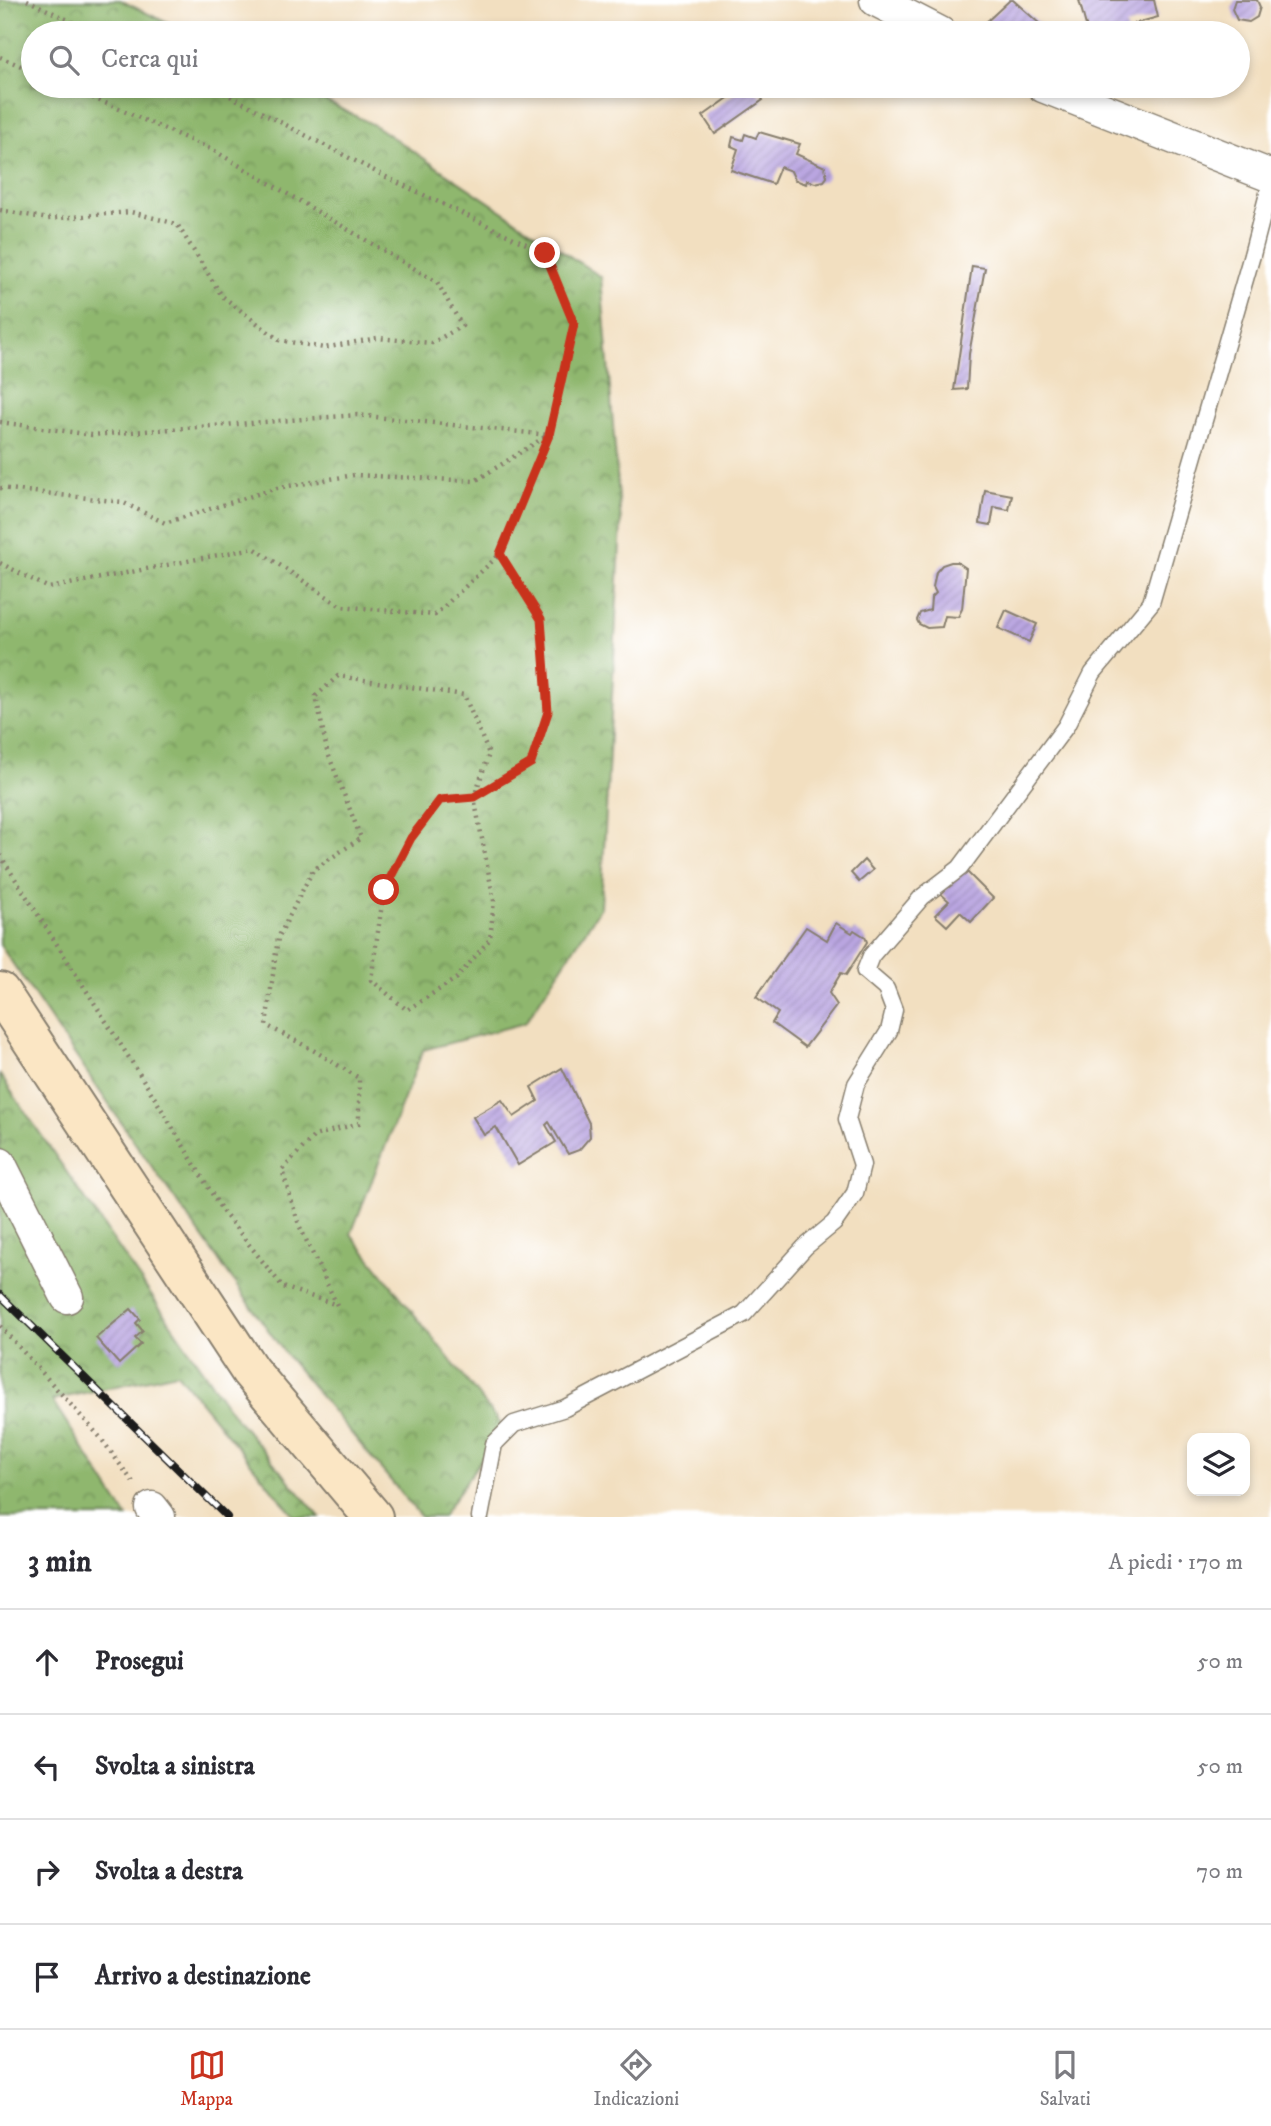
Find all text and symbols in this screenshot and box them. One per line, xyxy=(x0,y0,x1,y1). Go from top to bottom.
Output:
search box xyxy=(21,21,1250,98)
icon: search xyxy=(45,41,83,79)
text: Cerca qui xyxy=(101,43,199,76)
route end xyxy=(529,237,560,268)
route start xyxy=(368,874,399,905)
map controls xyxy=(1187,1433,1250,1496)
button: layers xyxy=(1187,1433,1250,1496)
text: 3 min xyxy=(28,1544,92,1581)
text: A piedi · 170 m xyxy=(1108,1548,1243,1577)
icon: ahead xyxy=(28,1643,66,1681)
text: Prosegui xyxy=(95,1645,184,1678)
text: 50 m xyxy=(1197,1647,1243,1676)
icon: left xyxy=(28,1748,66,1786)
text: Svolta a sinistra xyxy=(95,1750,255,1783)
text: 50 m xyxy=(1197,1752,1243,1781)
icon: right xyxy=(28,1853,66,1891)
text: Svolta a destra xyxy=(95,1855,243,1888)
text: 70 m xyxy=(1196,1857,1243,1886)
icon: arrive xyxy=(28,1958,66,1996)
text: Arrivo a destinazione xyxy=(95,1960,311,1993)
tab: Mappa xyxy=(180,2046,233,2111)
tab: Indicazioni xyxy=(594,2046,679,2111)
tab: Salvati xyxy=(1040,2046,1091,2111)

